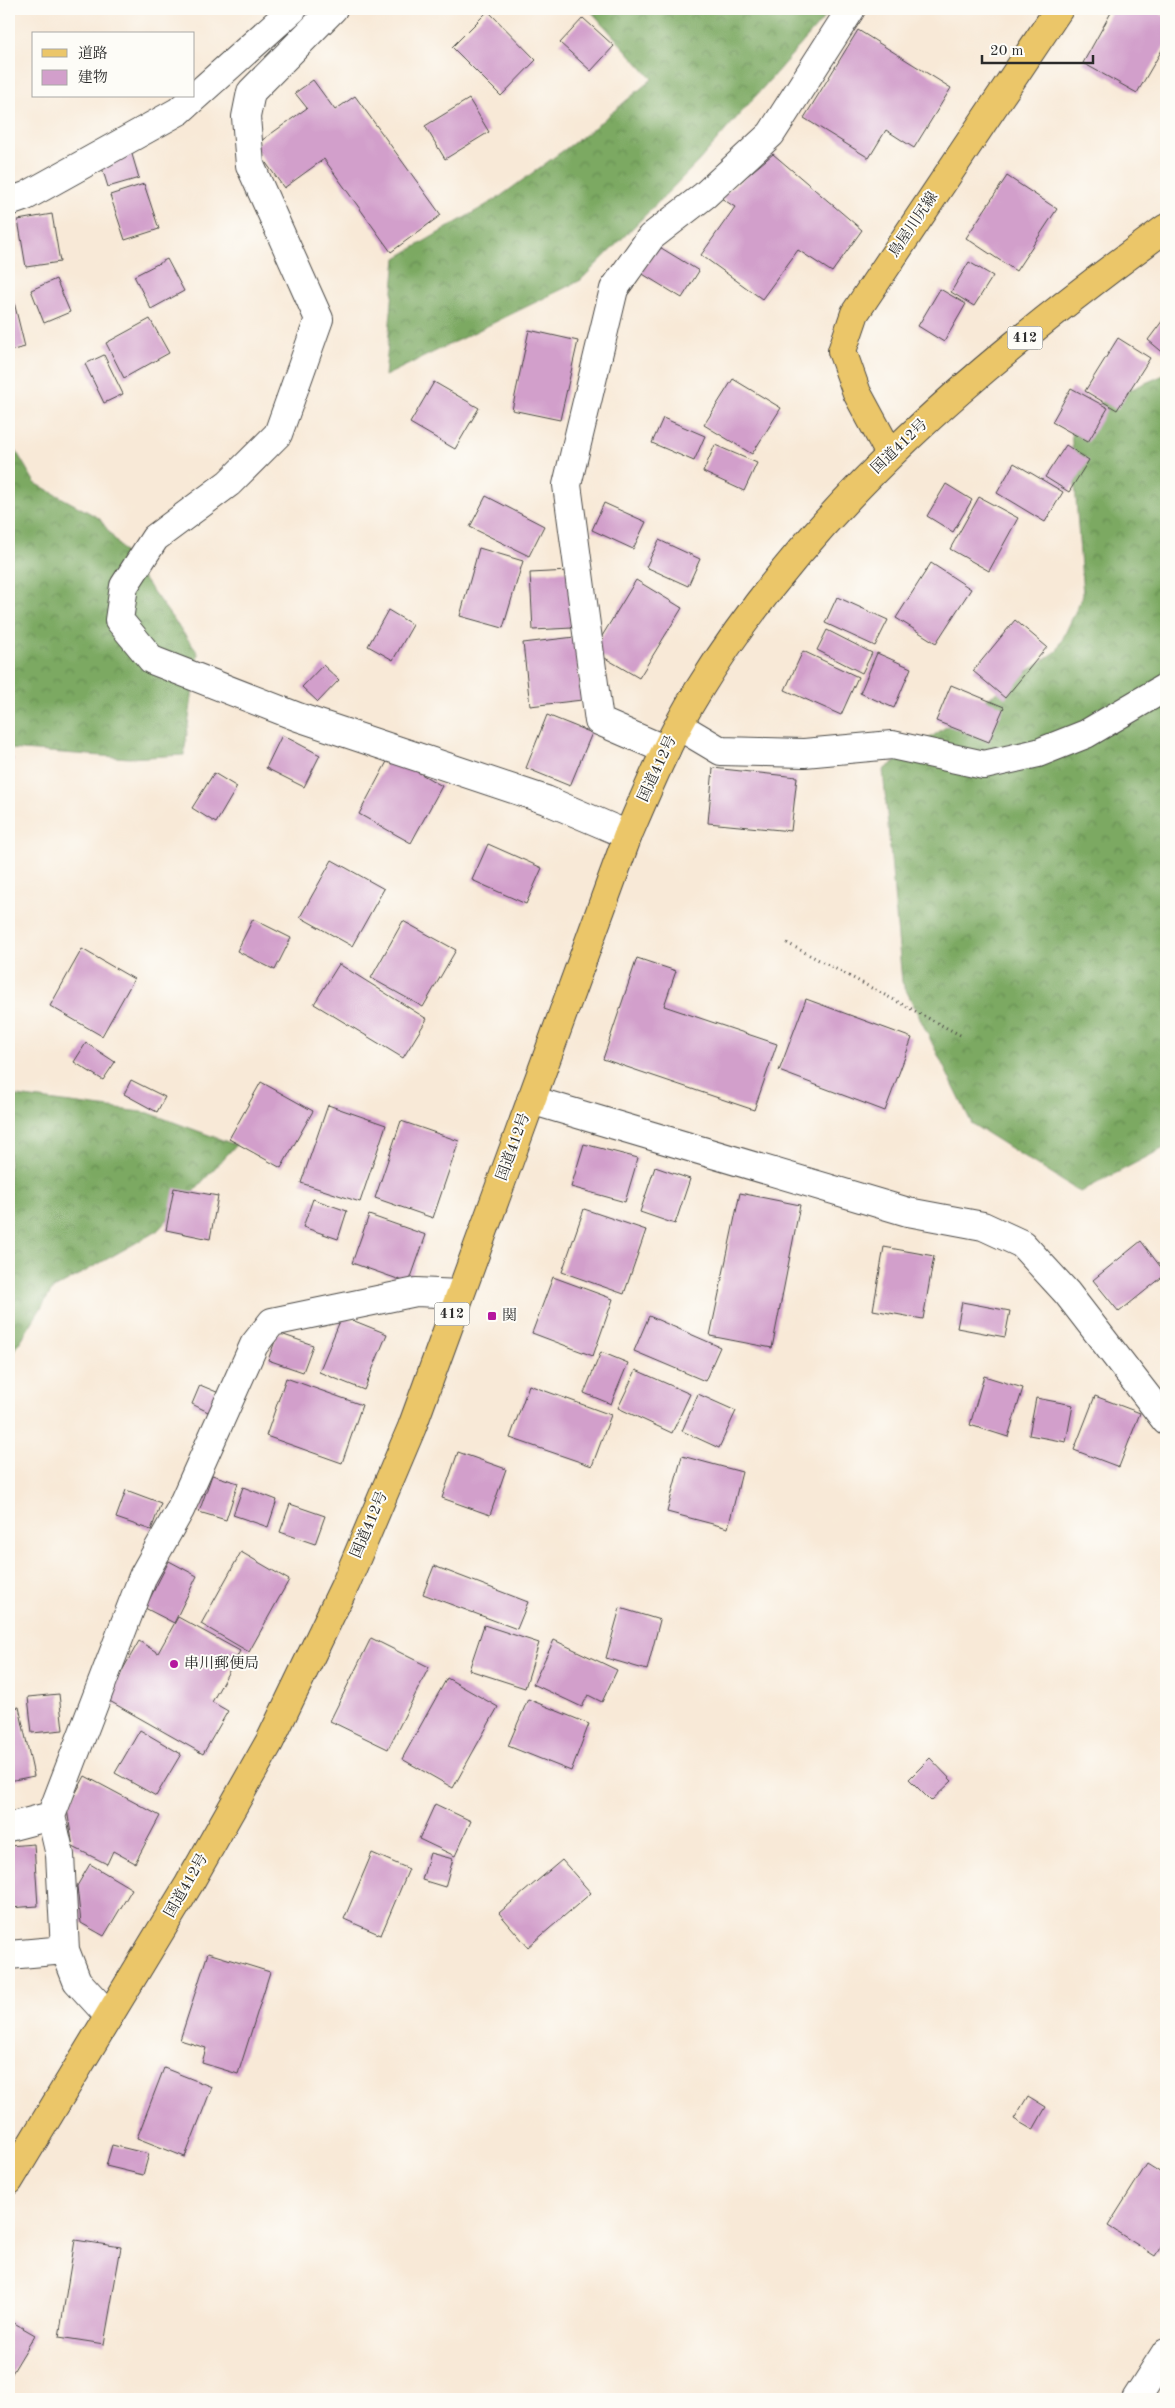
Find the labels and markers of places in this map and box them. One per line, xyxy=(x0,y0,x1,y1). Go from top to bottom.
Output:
place label: 関 xyxy=(502,1307,517,1324)
marker: 関 xyxy=(486,1310,498,1322)
place label: 串川郵便局 xyxy=(184,1655,259,1672)
marker: 串川郵便局 xyxy=(168,1658,180,1670)

